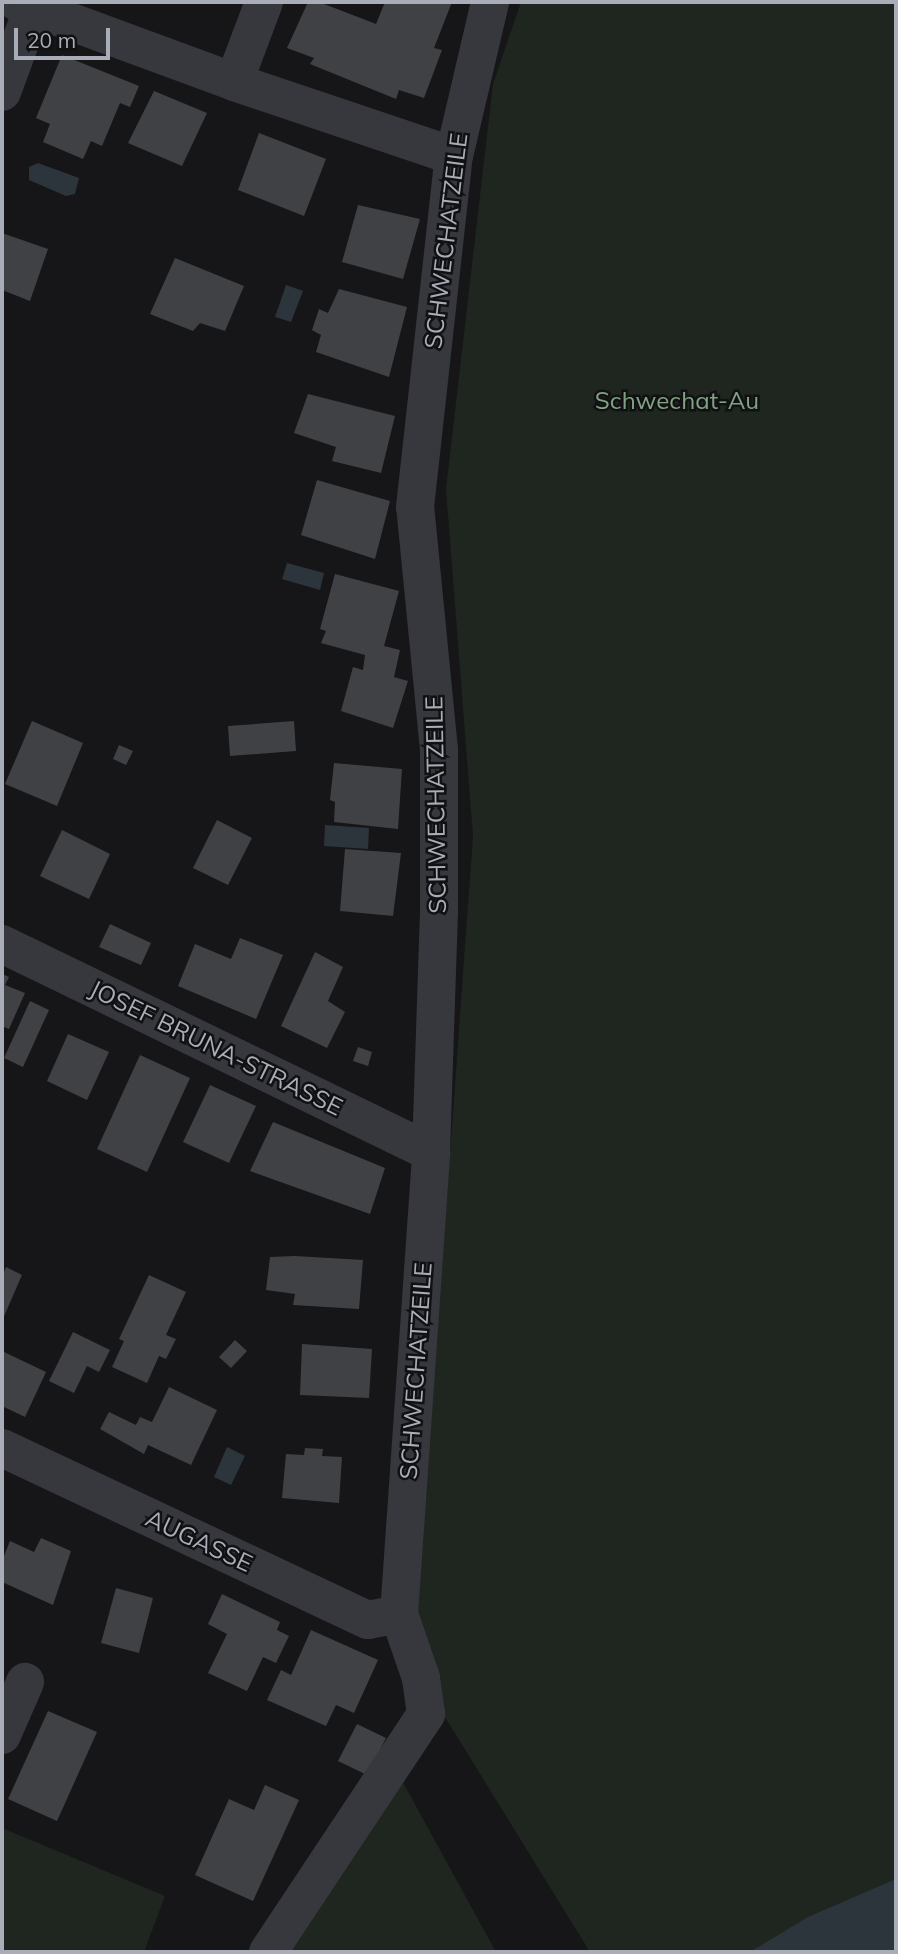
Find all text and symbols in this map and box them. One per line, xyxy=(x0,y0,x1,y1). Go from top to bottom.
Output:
scale bar xyxy=(18,14,114,58)
text: 20 m xyxy=(27,27,76,53)
street label: SCHWECHATZEILE xyxy=(418,131,474,351)
park label: Schwechat-Au xyxy=(595,387,759,415)
street label: SCHWECHATZEILE xyxy=(420,696,452,914)
street label: JOSEF BRUNA-STRASSE xyxy=(85,974,347,1122)
street label: SCHWECHATZEILE xyxy=(394,1262,438,1480)
street label: AUGASSE xyxy=(141,1504,257,1578)

